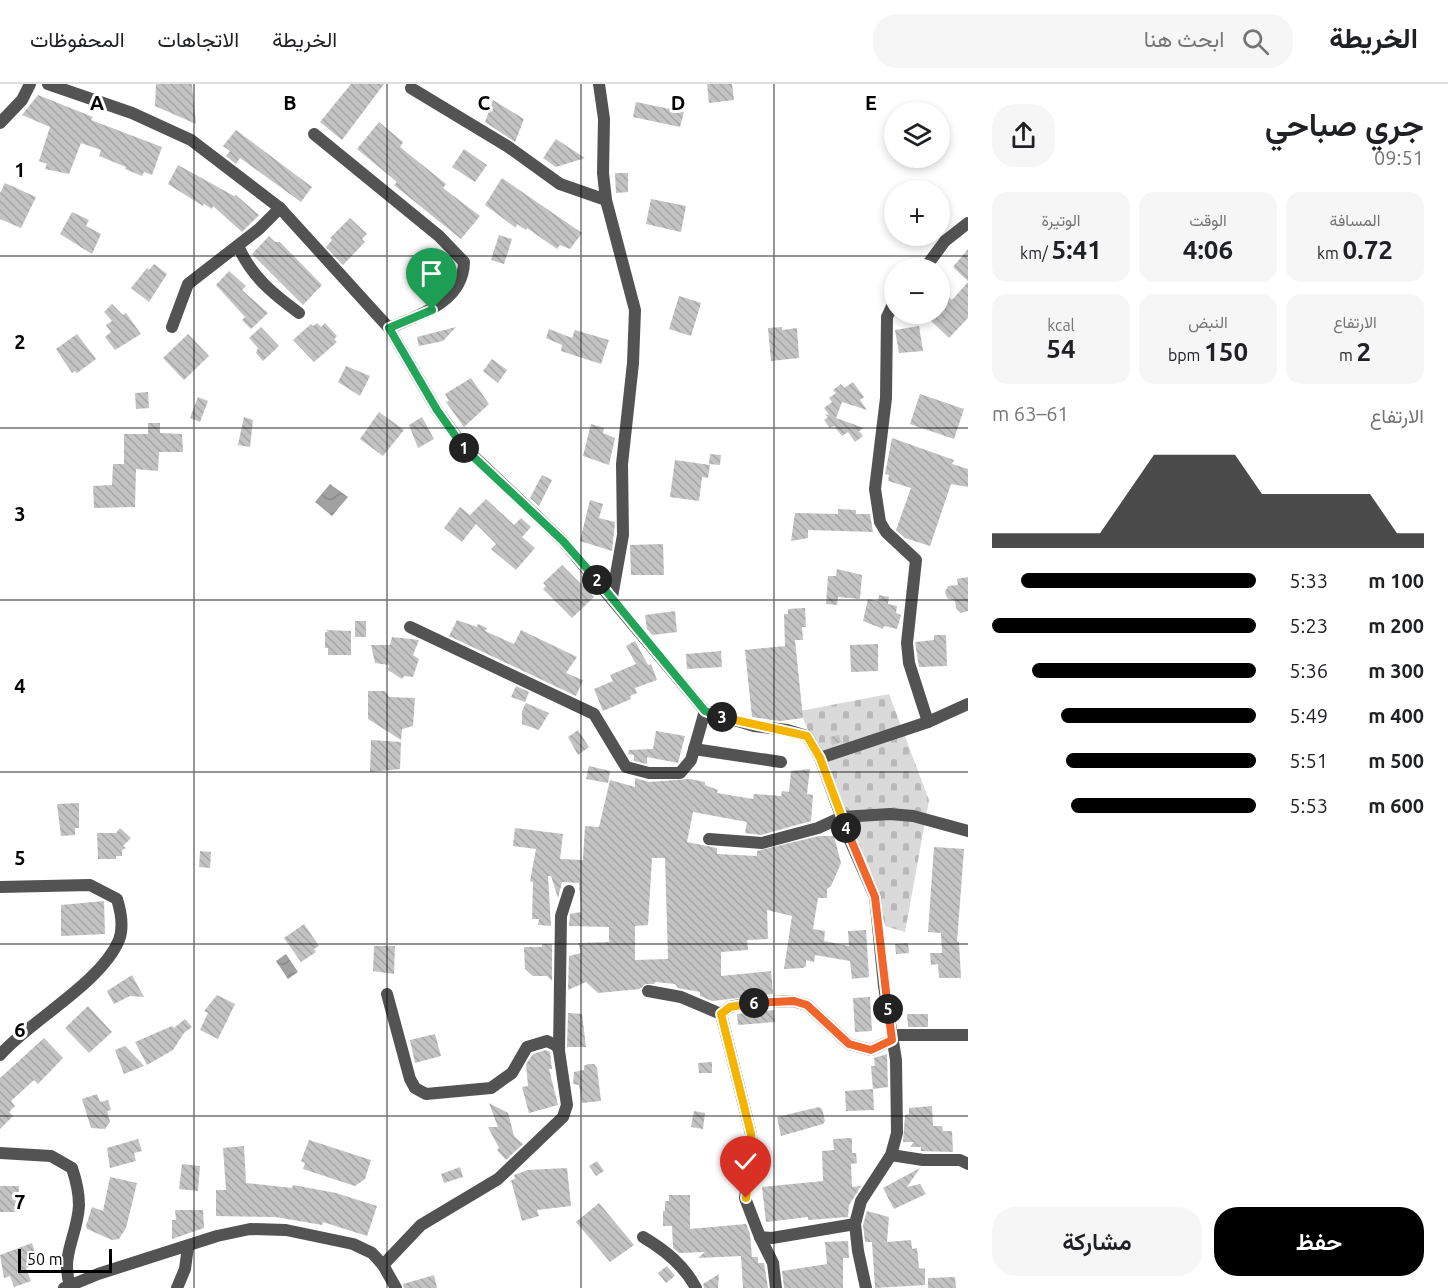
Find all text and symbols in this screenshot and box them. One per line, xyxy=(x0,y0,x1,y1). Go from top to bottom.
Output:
search box xyxy=(873,14,1293,68)
text: الخريطة xyxy=(1329,22,1418,53)
icon: search xyxy=(1239,25,1272,58)
text: ابحث هنا xyxy=(1144,26,1224,51)
text: المحفوظات xyxy=(30,27,125,51)
text: الاتجاهات xyxy=(158,27,239,51)
text: الخريطة xyxy=(272,27,337,51)
text: A xyxy=(90,91,104,114)
text: B xyxy=(283,91,297,114)
text: C xyxy=(478,91,491,114)
text: D xyxy=(671,91,685,114)
text: E xyxy=(865,91,877,114)
map controls xyxy=(884,102,950,324)
button: layers xyxy=(884,102,950,168)
button: share xyxy=(992,104,1055,167)
text: جري صباحي xyxy=(1265,105,1424,142)
text: 09:51 xyxy=(1374,146,1424,169)
text: 1 xyxy=(14,158,26,181)
button: + xyxy=(884,180,950,246)
text: الوتيرة xyxy=(1041,211,1081,229)
text: الوقت xyxy=(1189,211,1227,229)
text: المسافة xyxy=(1330,211,1380,229)
text: 5:41 xyxy=(1052,235,1102,264)
text: 4:06 xyxy=(1183,235,1233,264)
text: 0.72 xyxy=(1343,235,1393,264)
text: /km xyxy=(1020,244,1052,262)
text: km xyxy=(1317,244,1343,262)
pin xyxy=(406,248,457,310)
icon: arrive xyxy=(415,257,448,290)
button: − xyxy=(884,258,950,324)
text: النبض xyxy=(1188,313,1228,331)
text: الارتفاع xyxy=(1333,313,1377,331)
text: kcal xyxy=(1047,316,1075,334)
text: 2 xyxy=(14,330,26,353)
text: 54 xyxy=(1046,334,1076,363)
text: 150 xyxy=(1204,337,1248,366)
text: 2 xyxy=(1356,337,1371,366)
text: bpm xyxy=(1168,346,1204,364)
text: m xyxy=(1339,346,1356,364)
text: 61–63 m xyxy=(992,402,1069,425)
text: الارتفاع xyxy=(1370,404,1424,427)
pin: 1 xyxy=(449,433,479,463)
text: 1 xyxy=(459,439,469,457)
text: 3 xyxy=(14,502,26,525)
pin: 2 xyxy=(582,565,612,595)
text: 5:33 xyxy=(1289,569,1328,592)
text: 100 m xyxy=(1368,569,1424,592)
text: 2 xyxy=(592,571,602,589)
text: 5:23 xyxy=(1289,614,1328,637)
text: 200 m xyxy=(1368,614,1424,637)
text: 5:36 xyxy=(1289,659,1328,682)
text: 300 m xyxy=(1368,659,1424,682)
text: 4 xyxy=(14,674,26,697)
pin: 3 xyxy=(707,702,737,732)
text: 5:49 xyxy=(1289,704,1328,727)
text: 400 m xyxy=(1368,704,1424,727)
text: 3 xyxy=(717,708,727,726)
text: 5:51 xyxy=(1289,749,1328,772)
text: 500 m xyxy=(1368,749,1424,772)
text: 5:53 xyxy=(1289,794,1328,817)
text: 600 m xyxy=(1368,794,1424,817)
pin: 4 xyxy=(831,813,861,843)
text: 4 xyxy=(841,819,851,837)
text: 5 xyxy=(14,846,26,869)
pin: 6 xyxy=(739,988,769,1018)
text: 6 xyxy=(749,994,759,1012)
pin: 5 xyxy=(873,994,903,1024)
text: 5 xyxy=(883,1000,893,1018)
text: 6 xyxy=(14,1018,26,1041)
pin xyxy=(720,1136,771,1198)
icon: check xyxy=(729,1145,762,1178)
text: 7 xyxy=(14,1190,26,1213)
button: مشاركة xyxy=(992,1207,1202,1276)
button: حفظ xyxy=(1214,1207,1424,1276)
scale bar xyxy=(18,1246,112,1274)
text: 50 m xyxy=(27,1250,63,1268)

